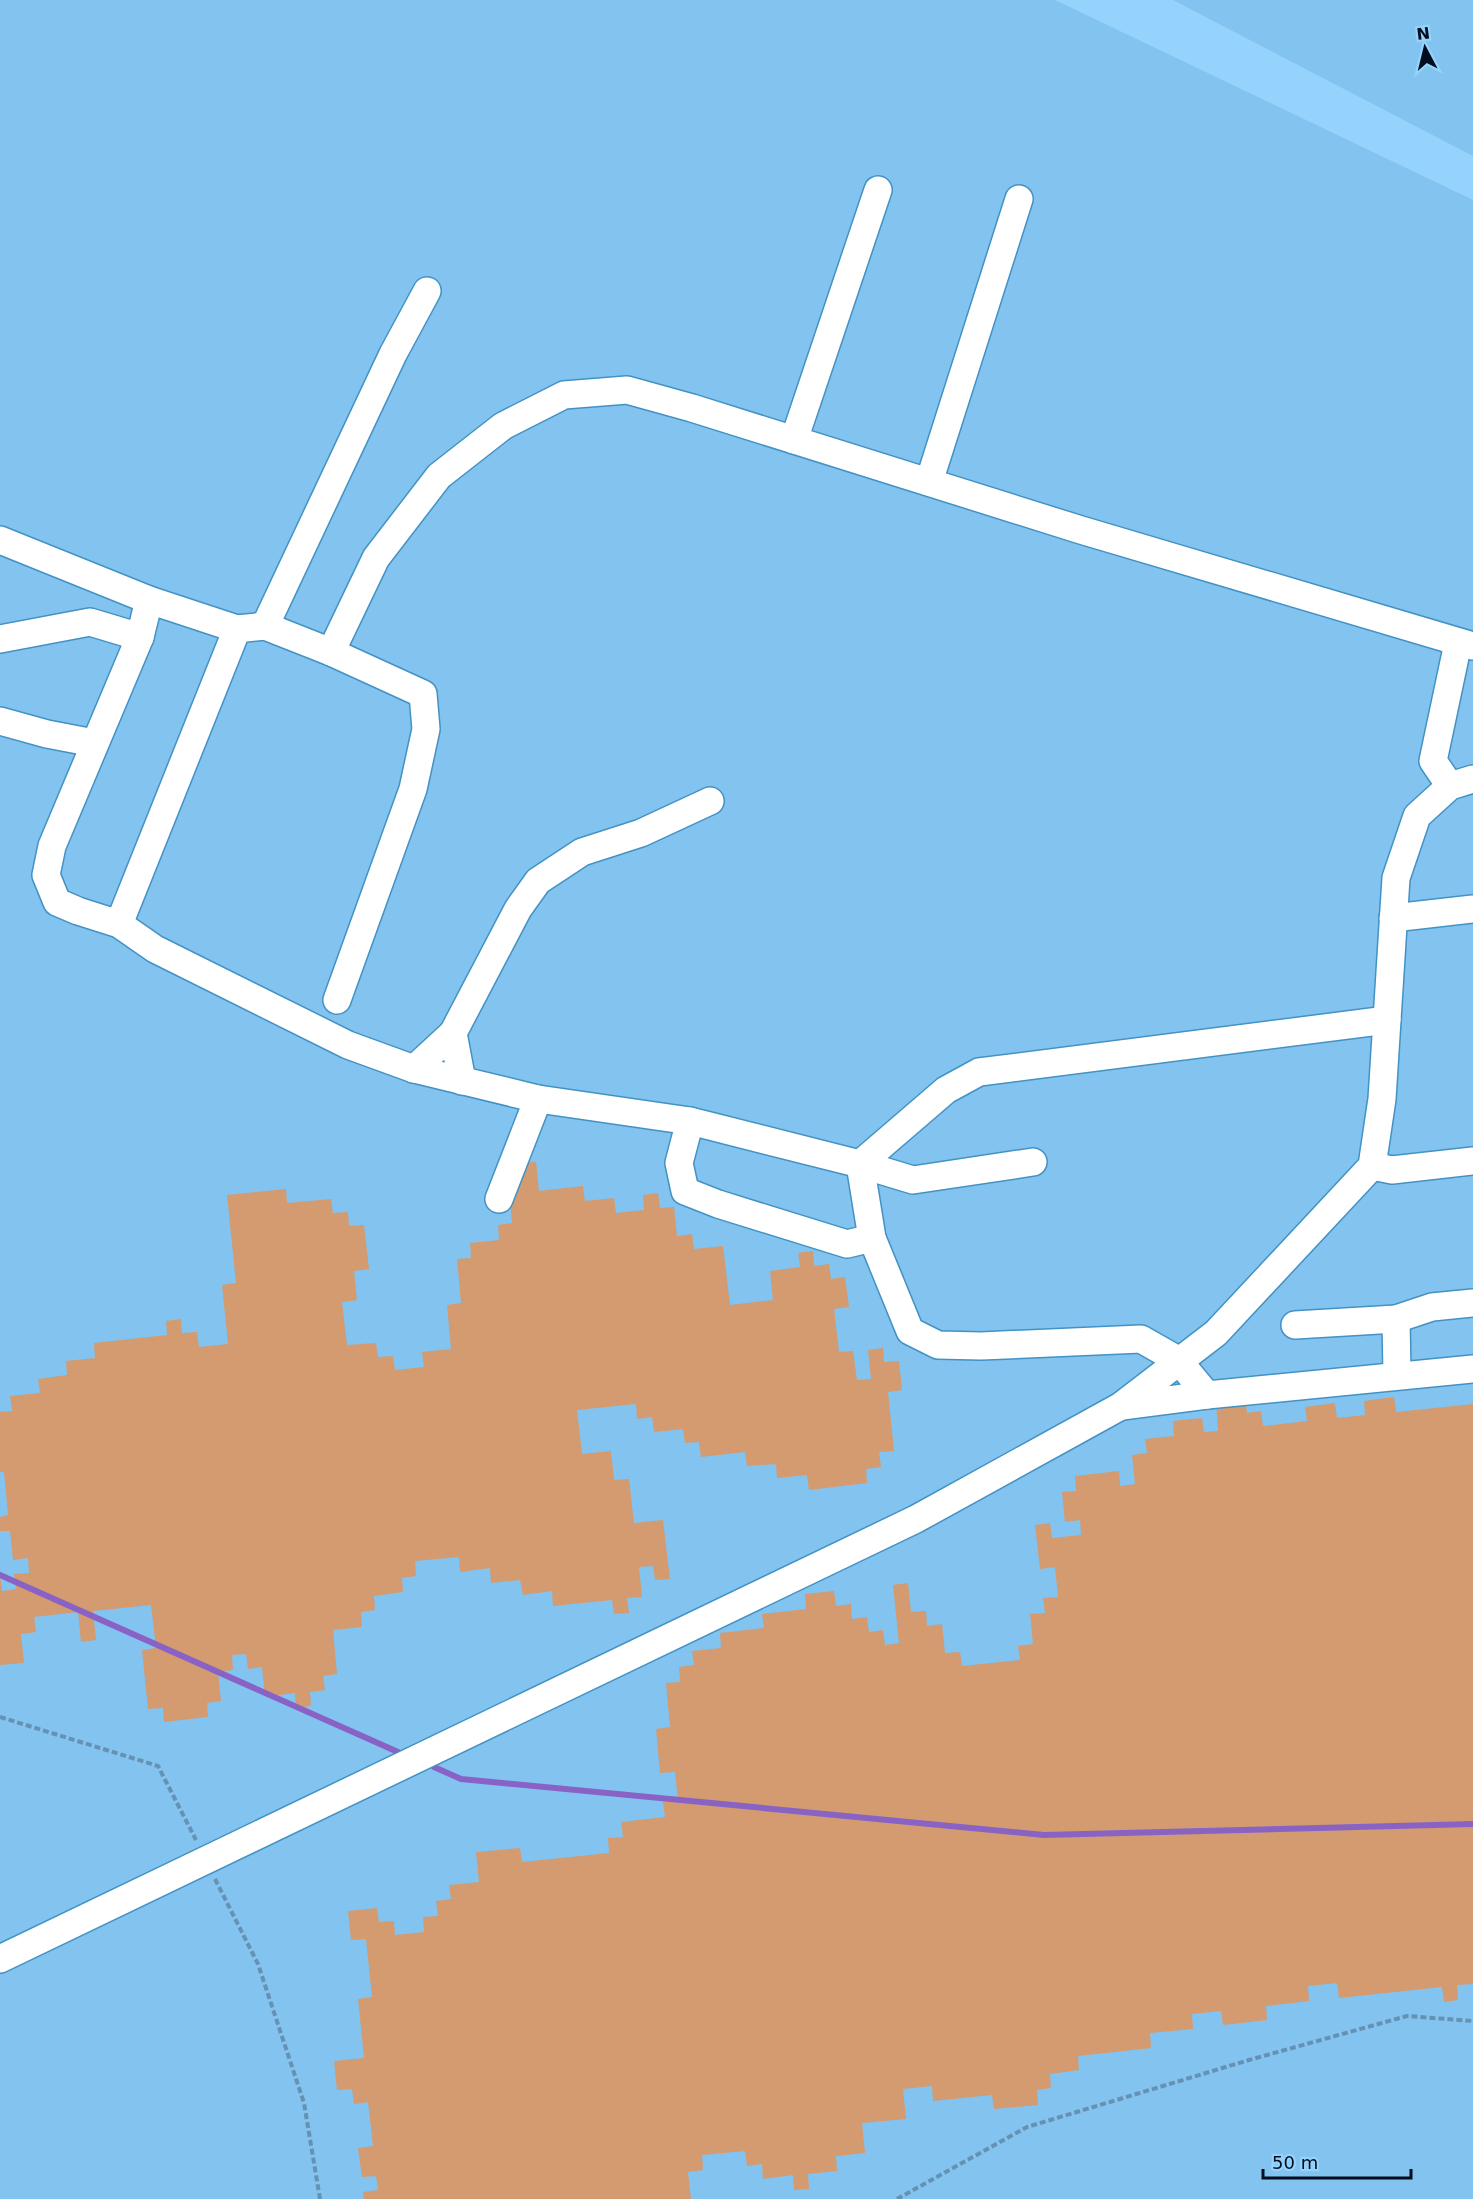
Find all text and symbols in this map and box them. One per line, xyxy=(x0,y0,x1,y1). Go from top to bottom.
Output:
north arrow xyxy=(1395,18,1455,78)
text: N xyxy=(1415,23,1431,44)
scale bar xyxy=(1263,2142,1412,2180)
text: 50 m xyxy=(1272,2152,1318,2173)

